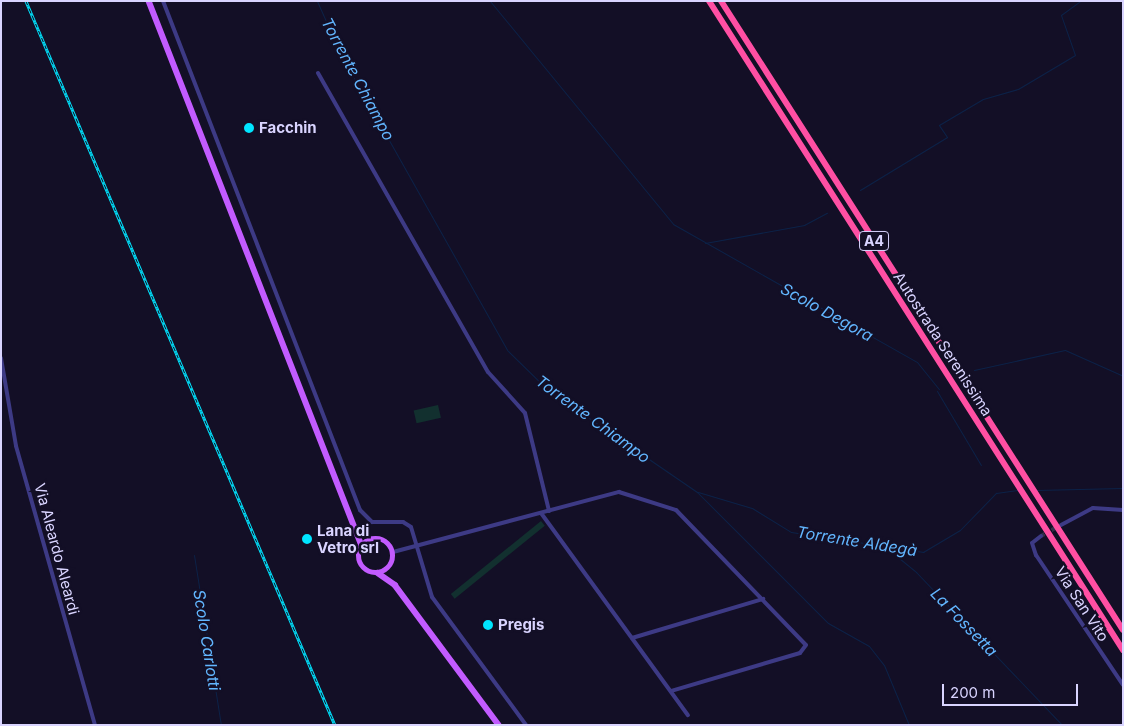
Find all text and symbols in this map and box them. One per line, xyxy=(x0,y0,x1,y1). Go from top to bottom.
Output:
water label: Torrente Chiampo xyxy=(317,14,399,144)
place label: Facchin xyxy=(259,119,317,137)
marker: Facchin xyxy=(243,122,255,134)
road number: A4 xyxy=(859,230,889,252)
street label: Autostrada Serenissima xyxy=(890,269,996,419)
water label: Scolo Degora xyxy=(777,279,877,345)
water label: Torrente Chiampo xyxy=(532,371,654,467)
street label: Via Aleardo Aleardi xyxy=(31,481,83,617)
place label: Lana di Vetro srl xyxy=(317,521,379,556)
water label: Torrente Aldegà xyxy=(795,522,919,560)
marker: Lana di Vetro srl xyxy=(301,533,313,545)
street label: Via San Vito xyxy=(1051,563,1113,645)
water label: La Fossetta xyxy=(927,584,1001,660)
water label: Scolo Carlotti xyxy=(190,588,224,692)
place label: Pregis xyxy=(498,616,544,634)
marker: Pregis xyxy=(482,619,494,631)
scale bar xyxy=(944,674,1080,706)
text: 200 m xyxy=(950,683,995,702)

